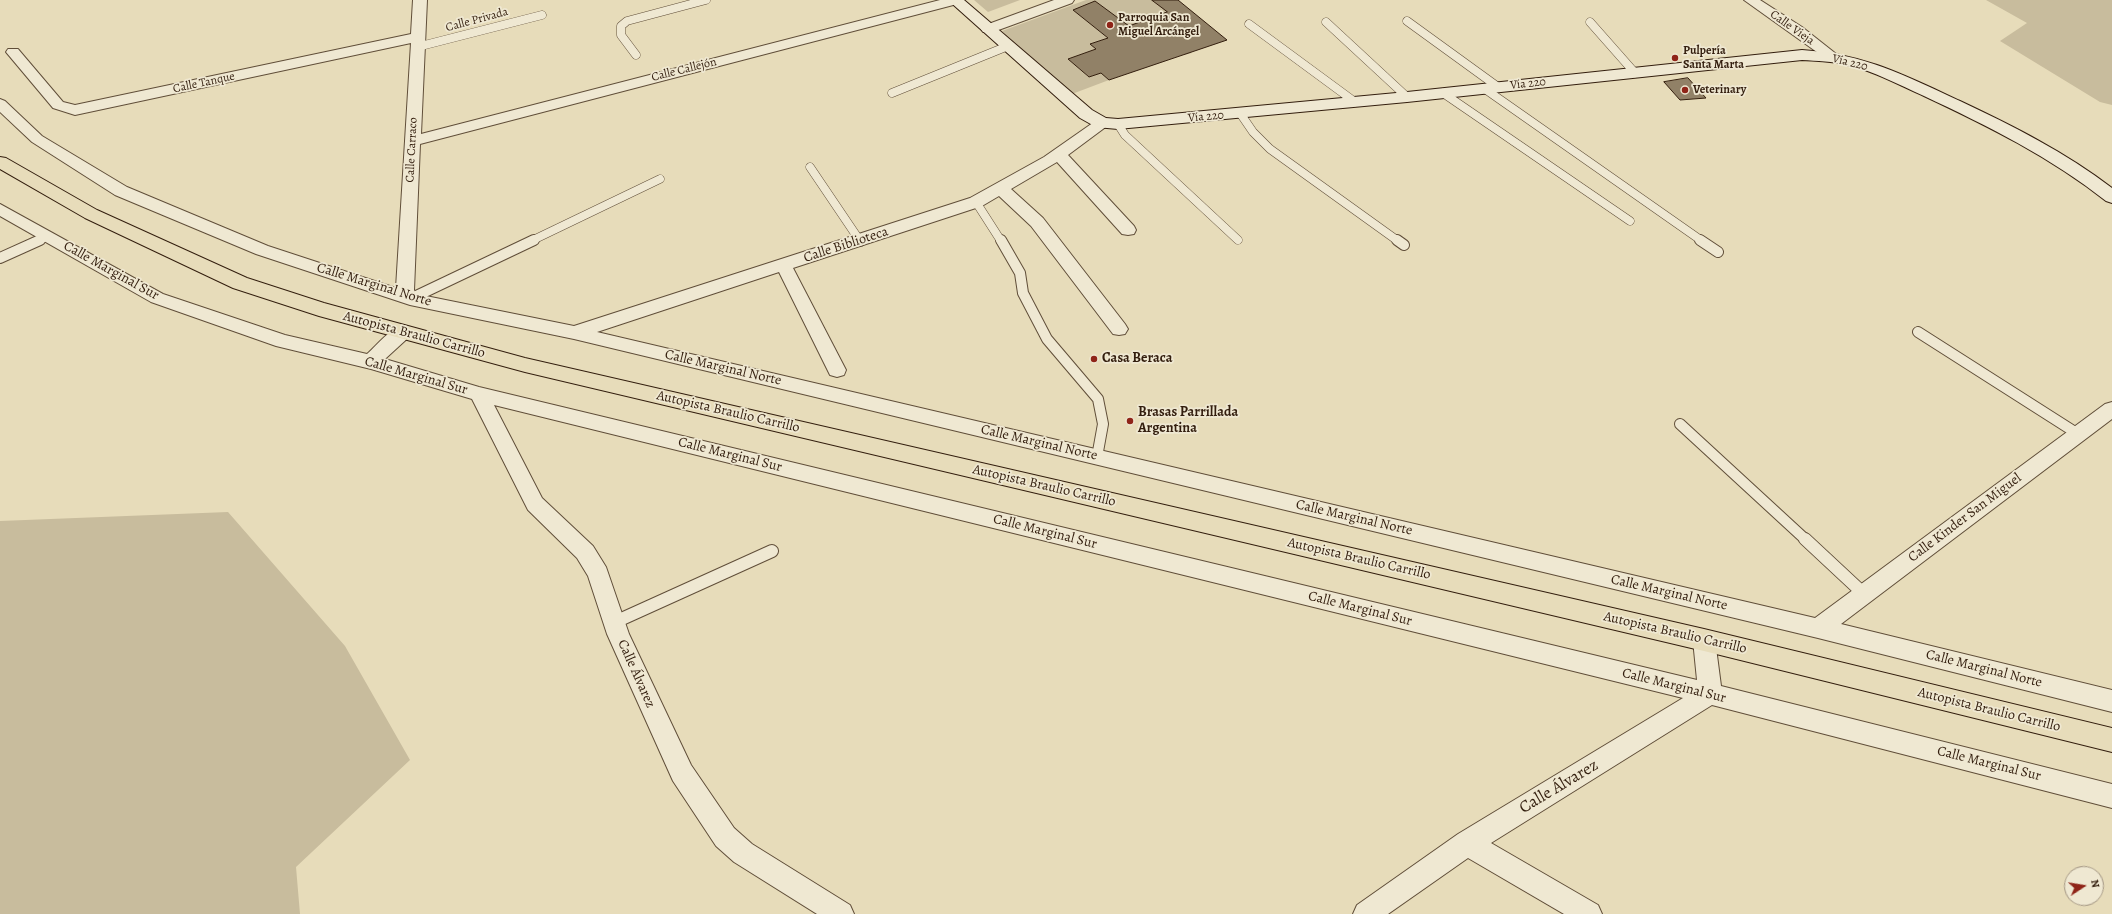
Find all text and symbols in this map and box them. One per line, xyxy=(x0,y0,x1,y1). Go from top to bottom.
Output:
street label: Calle Privada xyxy=(444,5,510,35)
street label: Calle Vieja xyxy=(1767,8,1817,48)
place label: Parroquia San Miguel Arcángel xyxy=(1118,11,1199,39)
marker: Parroquia San Miguel Arcángel xyxy=(1105,20,1115,30)
place label: Pulpería Santa Marta xyxy=(1683,44,1744,72)
street label: Vía 220 xyxy=(1831,52,1869,74)
marker: Pulpería Santa Marta xyxy=(1670,53,1680,63)
street label: Calle Callejón xyxy=(650,55,718,85)
street label: Calle Tanque xyxy=(172,69,236,97)
street label: Vía 220 xyxy=(1509,75,1547,93)
place label: Veterinary xyxy=(1693,83,1746,97)
marker: Veterinary xyxy=(1680,85,1690,95)
street label: Vía 220 xyxy=(1187,108,1225,126)
street label: Calle Carraco xyxy=(403,117,421,183)
street label: Calle Biblioteca xyxy=(802,223,890,267)
street label: Calle Marginal Sur xyxy=(60,238,162,304)
street label: Calle Marginal Norte xyxy=(315,260,433,310)
street label: Autopista Braulio Carrillo xyxy=(341,308,487,362)
street label: Calle Marginal Norte xyxy=(663,346,783,390)
place label: Casa Beraca xyxy=(1102,351,1172,367)
street label: Calle Marginal Sur xyxy=(363,353,469,399)
marker: Casa Beraca xyxy=(1089,354,1099,364)
street label: Autopista Braulio Carrillo xyxy=(655,387,801,437)
place label: Brasas Parrillada Argentina xyxy=(1138,405,1238,438)
marker: Brasas Parrillada Argentina xyxy=(1125,416,1135,426)
street label: Calle Marginal Norte xyxy=(979,421,1099,465)
street label: Calle Marginal Sur xyxy=(676,434,784,476)
street label: Autopista Braulio Carrillo xyxy=(971,461,1117,511)
street label: Calle Kinder San Miguel xyxy=(1905,470,2025,566)
street label: Calle Marginal Norte xyxy=(1294,496,1414,540)
street label: Calle Marginal Sur xyxy=(991,511,1099,553)
street label: Autopista Braulio Carrillo xyxy=(1286,534,1432,584)
street label: Calle Marginal Norte xyxy=(1609,571,1729,615)
street label: Calle Marginal Sur xyxy=(1306,588,1414,630)
street label: Autopista Braulio Carrillo xyxy=(1602,608,1748,658)
street label: Calle Álvarez xyxy=(613,637,659,711)
street label: Calle Marginal Norte xyxy=(1924,646,2044,692)
street label: Calle Marginal Sur xyxy=(1620,665,1728,707)
street label: Autopista Braulio Carrillo xyxy=(1916,684,2062,736)
street label: Calle Marginal Sur xyxy=(1935,743,2043,785)
street label: Calle Álvarez xyxy=(1516,755,1602,819)
north arrow xyxy=(2064,866,2104,906)
text: N xyxy=(2087,878,2103,889)

